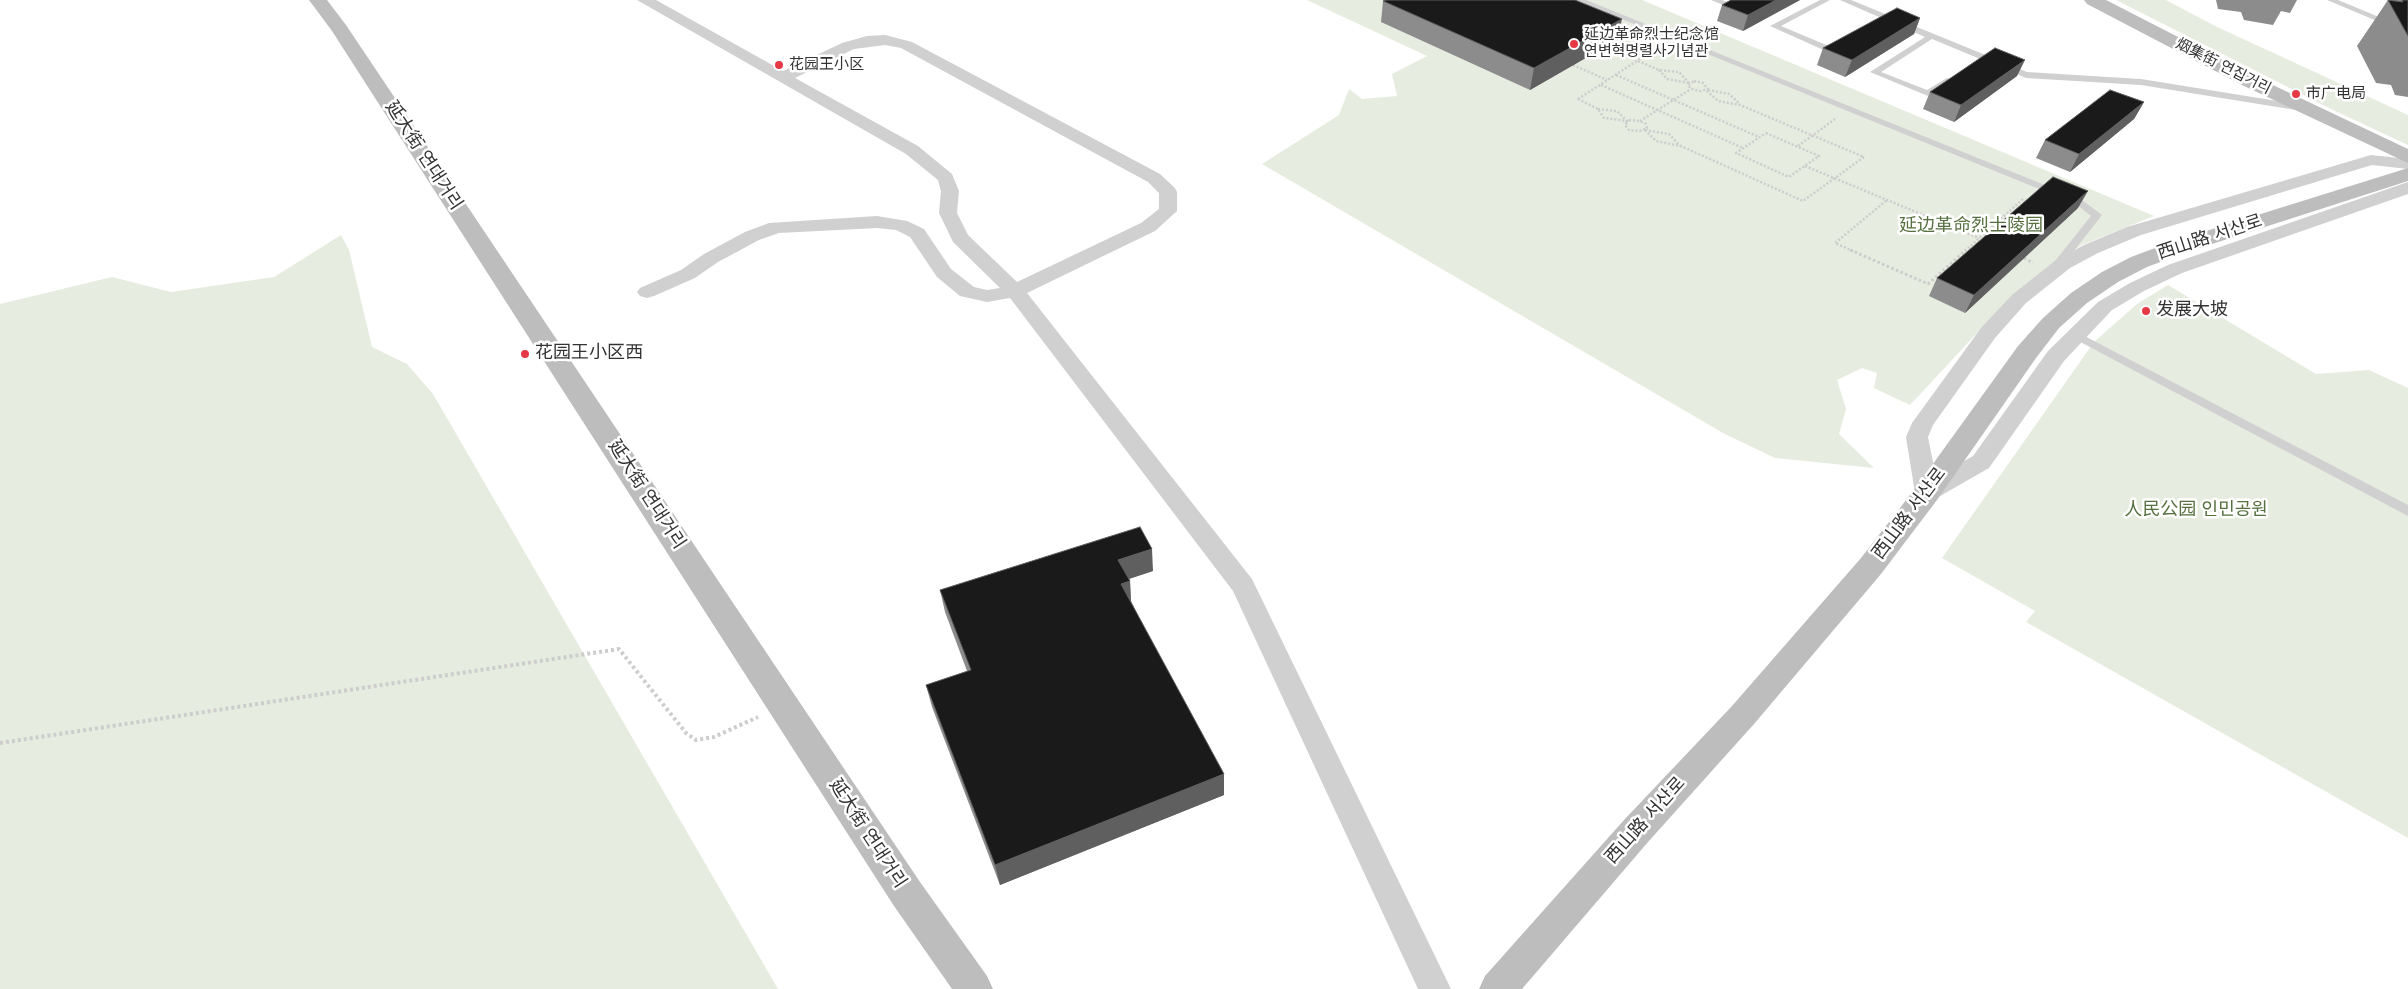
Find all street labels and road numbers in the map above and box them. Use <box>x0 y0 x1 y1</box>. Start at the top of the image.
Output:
street label: 烟集街 연집거리 <box>2172 35 2274 99</box>
street label: 延大街 연대거리 <box>380 97 466 215</box>
street label: 西山路 서산로 <box>2155 211 2265 265</box>
street label: 延大街 연대거리 <box>603 436 689 554</box>
street label: 西山路 서산로 <box>1869 464 1951 564</box>
street label: 西山路 서산로 <box>1601 773 1691 869</box>
street label: 延大街 연대거리 <box>824 775 910 893</box>

